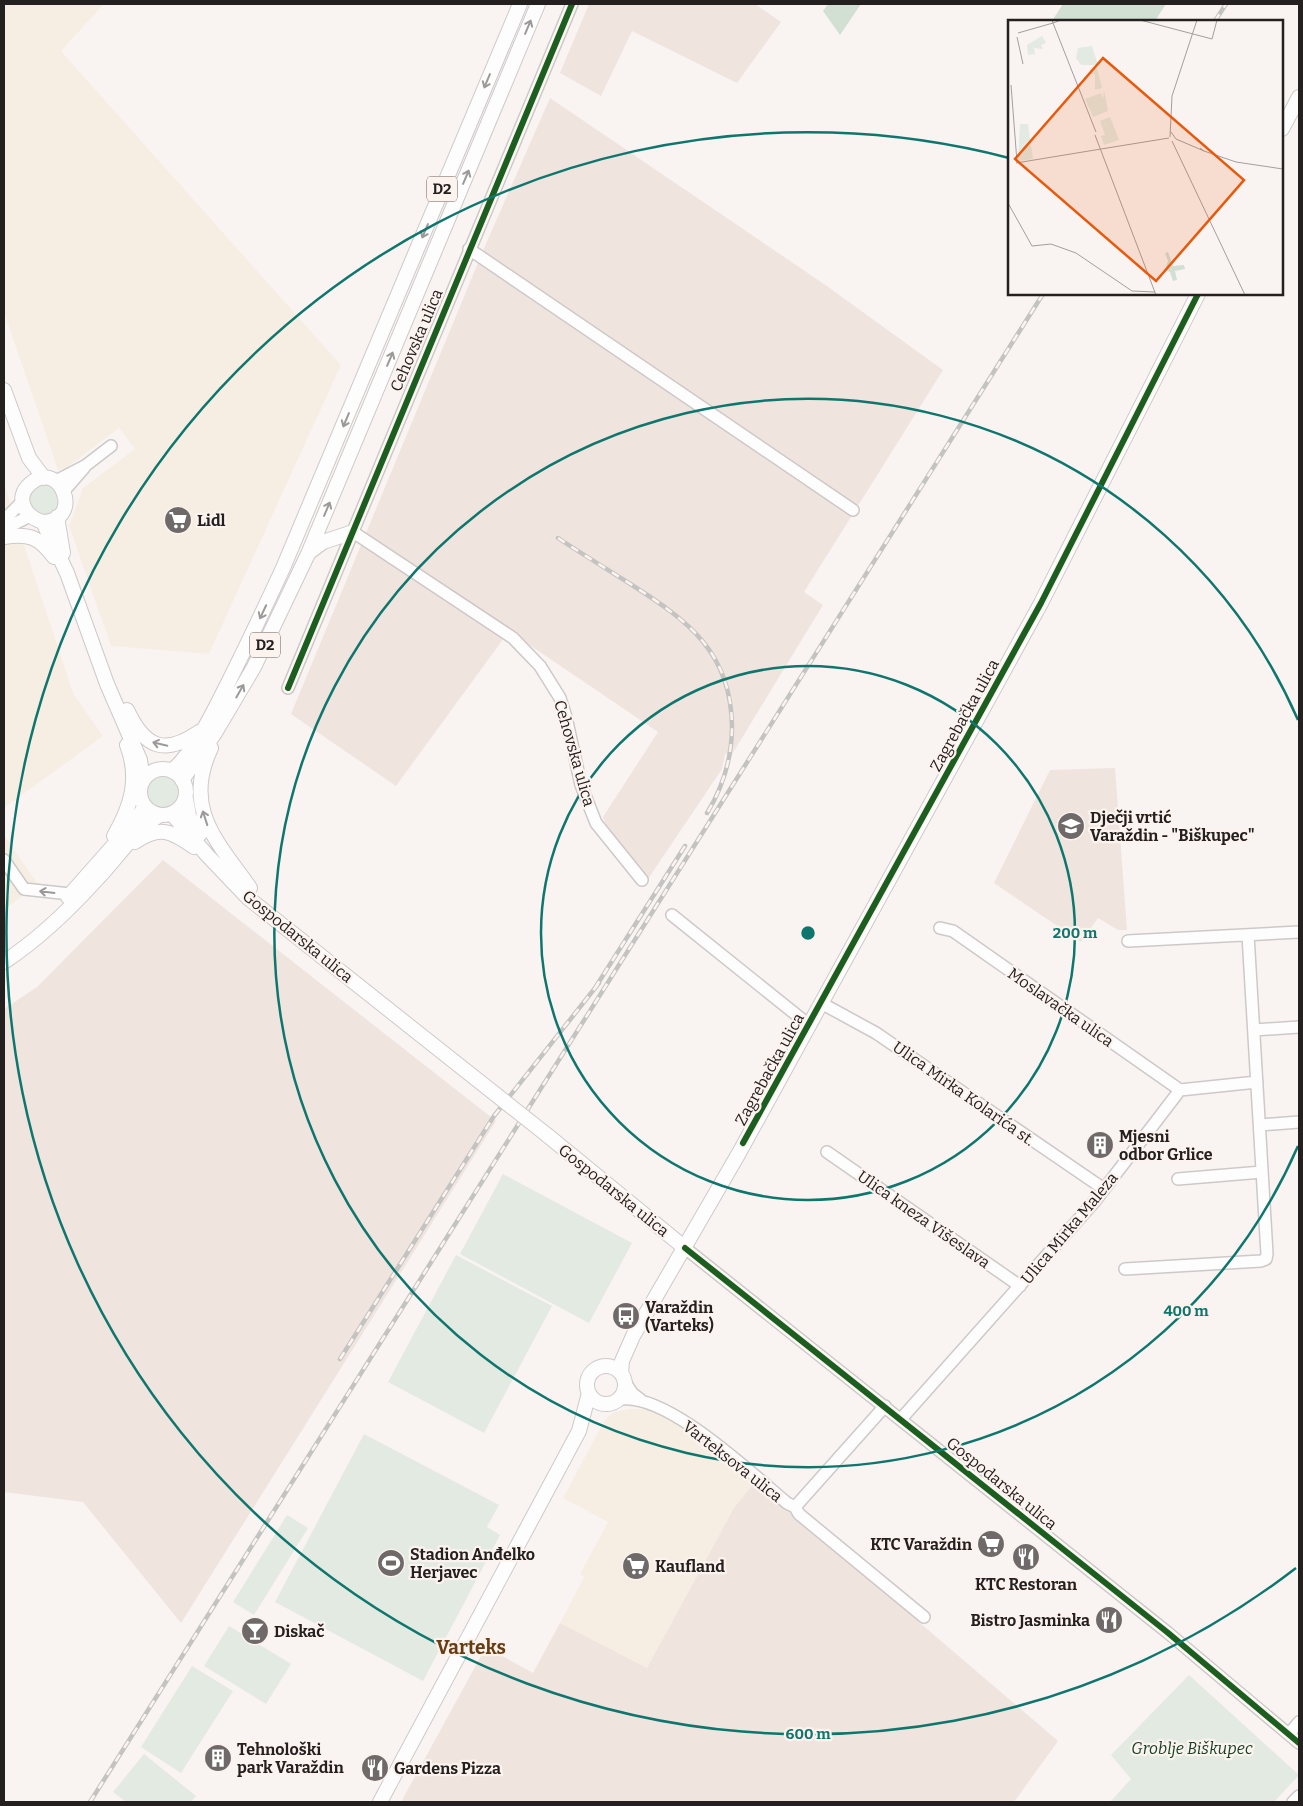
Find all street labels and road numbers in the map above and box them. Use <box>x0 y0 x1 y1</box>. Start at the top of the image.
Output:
road number: D2 <box>427 176 457 202</box>
street label: Cehovska ulica <box>386 286 447 394</box>
road number: D2 <box>250 632 280 658</box>
street label: Zagrebačka ulica <box>926 656 1003 775</box>
street label: Cehovska ulica <box>550 698 599 809</box>
street label: Gospodarska ulica <box>239 886 357 987</box>
street label: Moslavačka ulica <box>1004 964 1118 1051</box>
street label: Zagrebačka ulica <box>731 1010 808 1129</box>
street label: Ulica Mirka Kolarića st. <box>889 1037 1038 1150</box>
street label: Gospodarska ulica <box>555 1140 673 1241</box>
street label: Ulica kneza Višeslava <box>854 1166 994 1273</box>
street label: Ulica Mirka Maleza <box>1017 1168 1122 1288</box>
street label: Varteksova ulica <box>679 1417 786 1506</box>
street label: Gospodarska ulica <box>943 1433 1061 1534</box>

